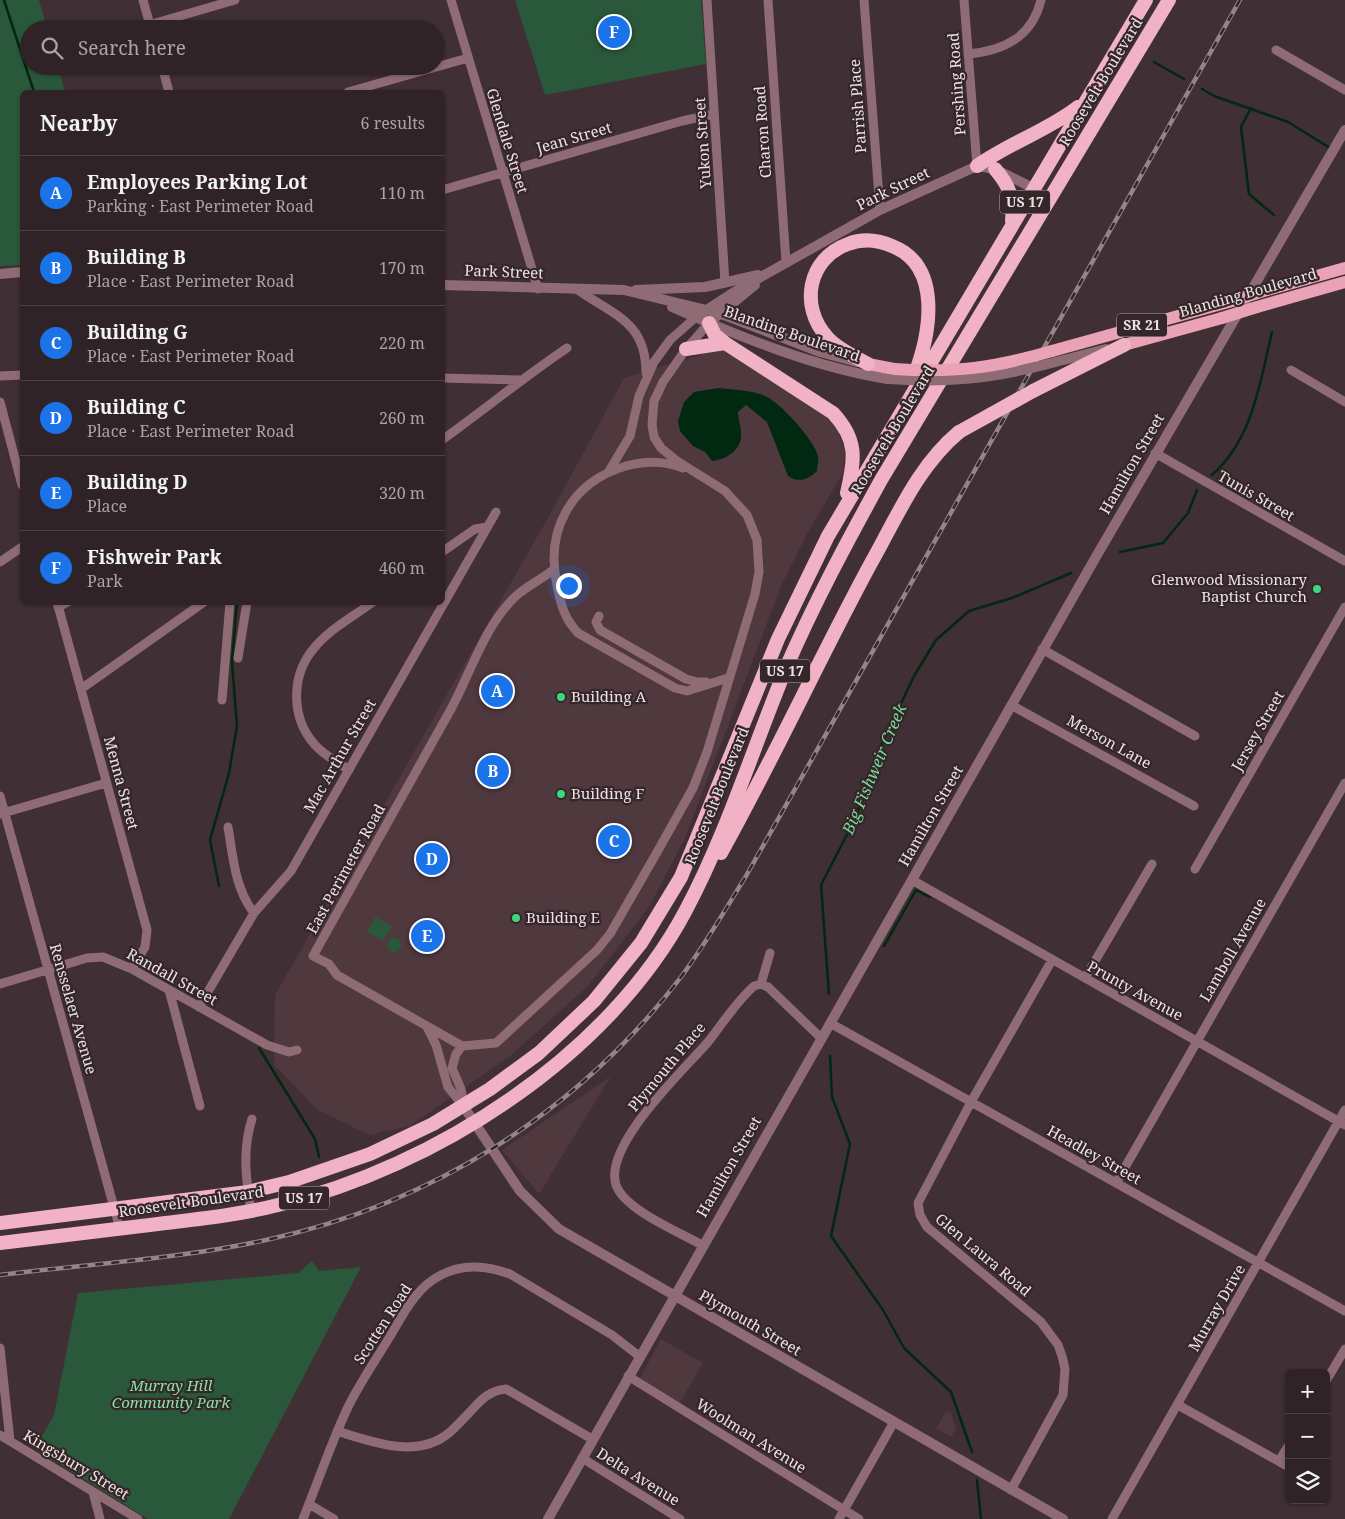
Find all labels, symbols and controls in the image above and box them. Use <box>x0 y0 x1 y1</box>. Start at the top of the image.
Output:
pin: F <box>598 13 630 51</box>
street label: Roosevelt Boulevard <box>1054 14 1146 149</box>
search box <box>20 20 445 75</box>
street label: Pershing Road <box>942 32 970 136</box>
icon: search <box>38 34 66 62</box>
text: Search here <box>78 35 186 61</box>
street label: Parrish Place <box>844 58 870 154</box>
street label: Charon Road <box>749 85 775 179</box>
street label: Glendale Street <box>482 86 533 196</box>
street label: Yukon Street <box>689 97 715 190</box>
text: Nearby <box>40 109 118 137</box>
text: 6 results <box>361 112 425 134</box>
street label: Jean Street <box>533 117 614 158</box>
street label: Park Street <box>853 162 932 214</box>
text: Employees Parking Lot <box>87 169 307 195</box>
text: A <box>50 182 62 204</box>
text: 110 m <box>379 182 425 204</box>
road number: US 17 <box>1000 190 1050 213</box>
text: Parking · East Perimeter Road <box>87 195 314 217</box>
text: Building B <box>87 244 186 270</box>
text: B <box>51 257 61 279</box>
text: 170 m <box>379 257 425 279</box>
street label: Park Street <box>464 260 544 282</box>
street label: Blanding Boulevard <box>1177 263 1319 321</box>
text: Place · East Perimeter Road <box>87 270 294 292</box>
street label: Blanding Boulevard <box>722 300 863 366</box>
road number: SR 21 <box>1117 314 1167 336</box>
text: Building G <box>87 319 188 345</box>
text: C <box>51 332 61 354</box>
text: 220 m <box>379 332 425 354</box>
text: Place · East Perimeter Road <box>87 345 294 367</box>
street label: Roosevelt Boulevard <box>846 362 938 497</box>
text: Building C <box>87 394 186 420</box>
text: D <box>50 407 62 429</box>
text: 260 m <box>379 407 425 429</box>
street label: Hamilton Street <box>1094 409 1168 518</box>
text: Place · East Perimeter Road <box>87 420 294 442</box>
street label: Tunis Street <box>1214 465 1299 525</box>
text: Building D <box>87 469 188 495</box>
text: E <box>51 482 61 504</box>
text: 320 m <box>379 482 425 504</box>
text: Place <box>87 495 127 517</box>
text: Fishweir Park <box>87 544 222 570</box>
text: F <box>51 557 61 579</box>
text: 460 m <box>379 557 425 579</box>
place label: Glenwood Missionary Baptist Church <box>1151 569 1308 606</box>
text: Park <box>87 570 123 592</box>
your location <box>556 573 582 599</box>
marker: Glenwood Missionary Baptist Church <box>1311 583 1323 595</box>
road number: US 17 <box>760 659 810 682</box>
pin: A <box>481 672 513 710</box>
place label: Building A <box>571 686 646 706</box>
street label: Jersey Street <box>1226 687 1288 775</box>
marker: Building A <box>555 691 567 703</box>
street label: Mac Arthur Street <box>298 695 380 816</box>
water label: Big Fishweir Creek <box>836 700 912 838</box>
street label: Merson Lane <box>1064 710 1155 773</box>
street label: Roosevelt Boulevard <box>679 724 753 867</box>
street label: Menna Street <box>100 734 144 832</box>
pin: B <box>477 752 509 790</box>
street label: Hamilton Street <box>893 761 967 870</box>
place label: Building F <box>571 783 644 803</box>
marker: Building F <box>555 788 567 800</box>
street label: East Perimeter Road <box>301 800 389 937</box>
pin: C <box>598 822 630 860</box>
pin: D <box>416 840 448 878</box>
street label: Lamboll Avenue <box>1194 894 1270 1005</box>
place label: Building E <box>526 907 600 927</box>
marker: Building E <box>510 912 522 924</box>
pin: E <box>411 917 443 955</box>
street label: Rensselaer Avenue <box>46 941 102 1076</box>
street label: Randall Street <box>124 943 221 1009</box>
street label: Prunty Avenue <box>1084 956 1187 1025</box>
street label: Plymouth Place <box>623 1017 710 1115</box>
street label: Hamilton Street <box>691 1112 765 1221</box>
street label: Headley Street <box>1044 1120 1145 1188</box>
street label: Roosevelt Boulevard <box>117 1181 265 1221</box>
road number: US 17 <box>279 1186 329 1210</box>
street label: Glen Laura Road <box>931 1208 1036 1300</box>
street label: Murray Drive <box>1183 1260 1249 1355</box>
street label: Scotten Road <box>349 1279 416 1368</box>
street label: Plymouth Street <box>696 1285 805 1360</box>
map controls <box>1285 1369 1330 1504</box>
button: + <box>1285 1369 1330 1414</box>
park label: Murray Hill Community Park <box>112 1375 231 1412</box>
street label: Woolman Avenue <box>693 1393 811 1477</box>
button: − <box>1285 1414 1330 1459</box>
street label: Kingsbury Street <box>20 1425 133 1504</box>
street label: Delta Avenue <box>593 1443 684 1510</box>
button: layers <box>1285 1459 1330 1504</box>

